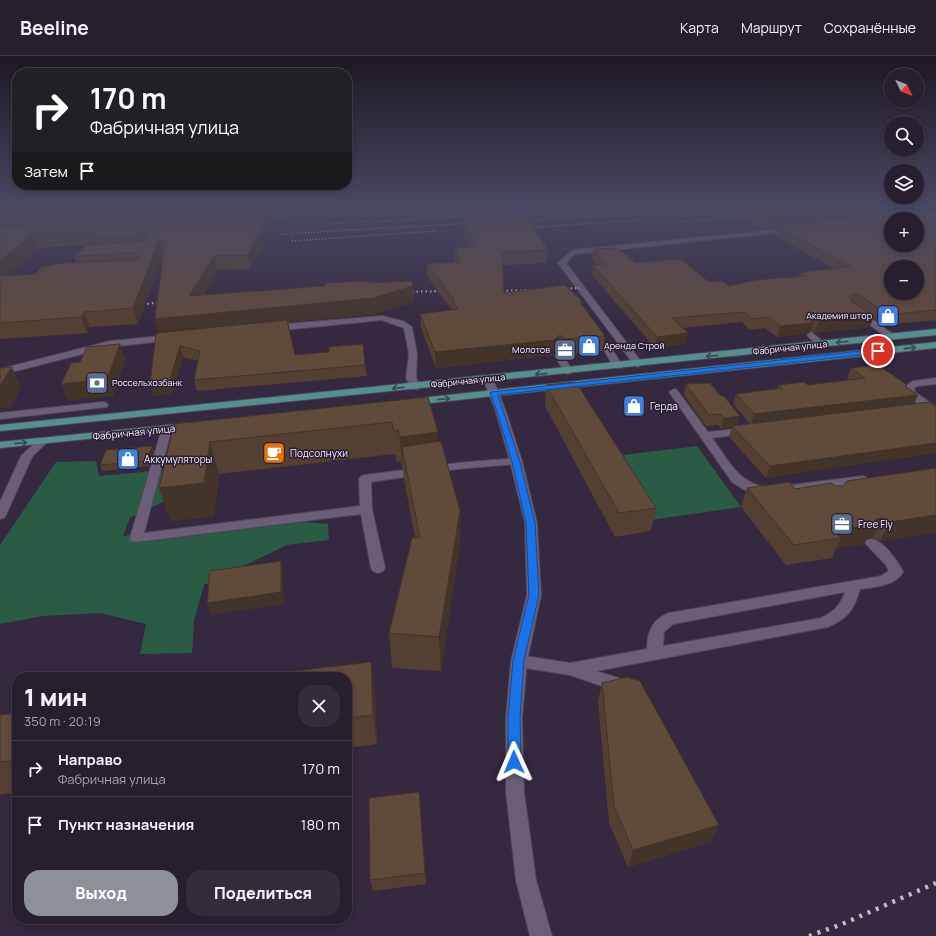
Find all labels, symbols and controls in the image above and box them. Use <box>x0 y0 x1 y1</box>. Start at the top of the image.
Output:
text: Beeline <box>20 15 89 41</box>
text: Карта <box>680 18 719 37</box>
text: Маршрут <box>741 18 802 37</box>
text: Сохранённые <box>824 18 916 37</box>
north arrow <box>884 68 924 108</box>
map controls <box>884 68 924 300</box>
text: 170 m <box>90 79 166 117</box>
icon: right <box>24 84 76 136</box>
text: Фабричная улица <box>90 115 239 139</box>
button: search <box>884 116 924 156</box>
icon: arrive <box>76 160 98 182</box>
text: Затем <box>24 161 68 182</box>
button: layers <box>884 164 924 204</box>
button: + <box>884 212 924 252</box>
button: − <box>884 260 924 300</box>
shop icon: Академия штор <box>875 303 901 329</box>
place label: Академия штор <box>806 309 872 322</box>
shop icon: Аренда Строй <box>576 333 602 359</box>
pin <box>861 334 895 368</box>
office icon: Молотов <box>552 337 578 363</box>
street label: Фабричная улица <box>752 337 828 358</box>
place label: Аренда Строй <box>604 339 665 352</box>
one-way arrow <box>835 339 848 346</box>
icon: arrive <box>867 340 889 362</box>
place label: Молотов <box>512 343 550 356</box>
one-way arrow <box>903 344 916 351</box>
one-way arrow <box>706 352 719 360</box>
bank icon: Россельхозбанк <box>84 370 110 396</box>
street label: Фабричная улица <box>430 370 506 391</box>
one-way arrow <box>535 370 548 377</box>
place label: Россельхозбанк <box>112 376 183 389</box>
one-way arrow <box>392 385 405 392</box>
shop icon: Герда <box>621 393 647 419</box>
one-way arrow <box>437 395 450 403</box>
place label: Герда <box>650 399 678 413</box>
street label: Фабричная улица <box>92 421 176 443</box>
one-way arrow <box>15 439 28 447</box>
cafe icon: Подсолнухи <box>261 440 287 466</box>
shop icon: Аккумуляторы <box>115 446 141 472</box>
place label: Подсолнухи <box>290 446 348 460</box>
place label: Аккумуляторы <box>144 452 212 466</box>
office icon: Free Fly <box>829 511 855 537</box>
place label: Free Fly <box>858 517 894 531</box>
text: 1 мин <box>24 680 87 713</box>
button: close <box>298 685 340 727</box>
text: 350 m · 20:19 <box>24 712 101 730</box>
position arrow <box>493 741 535 783</box>
text: Направо <box>58 749 122 770</box>
icon: right <box>24 758 46 780</box>
text: 170 m <box>302 758 340 779</box>
text: Фабричная улица <box>58 770 166 788</box>
icon: arrive <box>24 814 46 836</box>
text: Пункт назначения <box>58 814 194 835</box>
text: 180 m <box>301 814 340 835</box>
button: Выход <box>24 870 178 916</box>
button: Поделиться <box>186 870 340 916</box>

